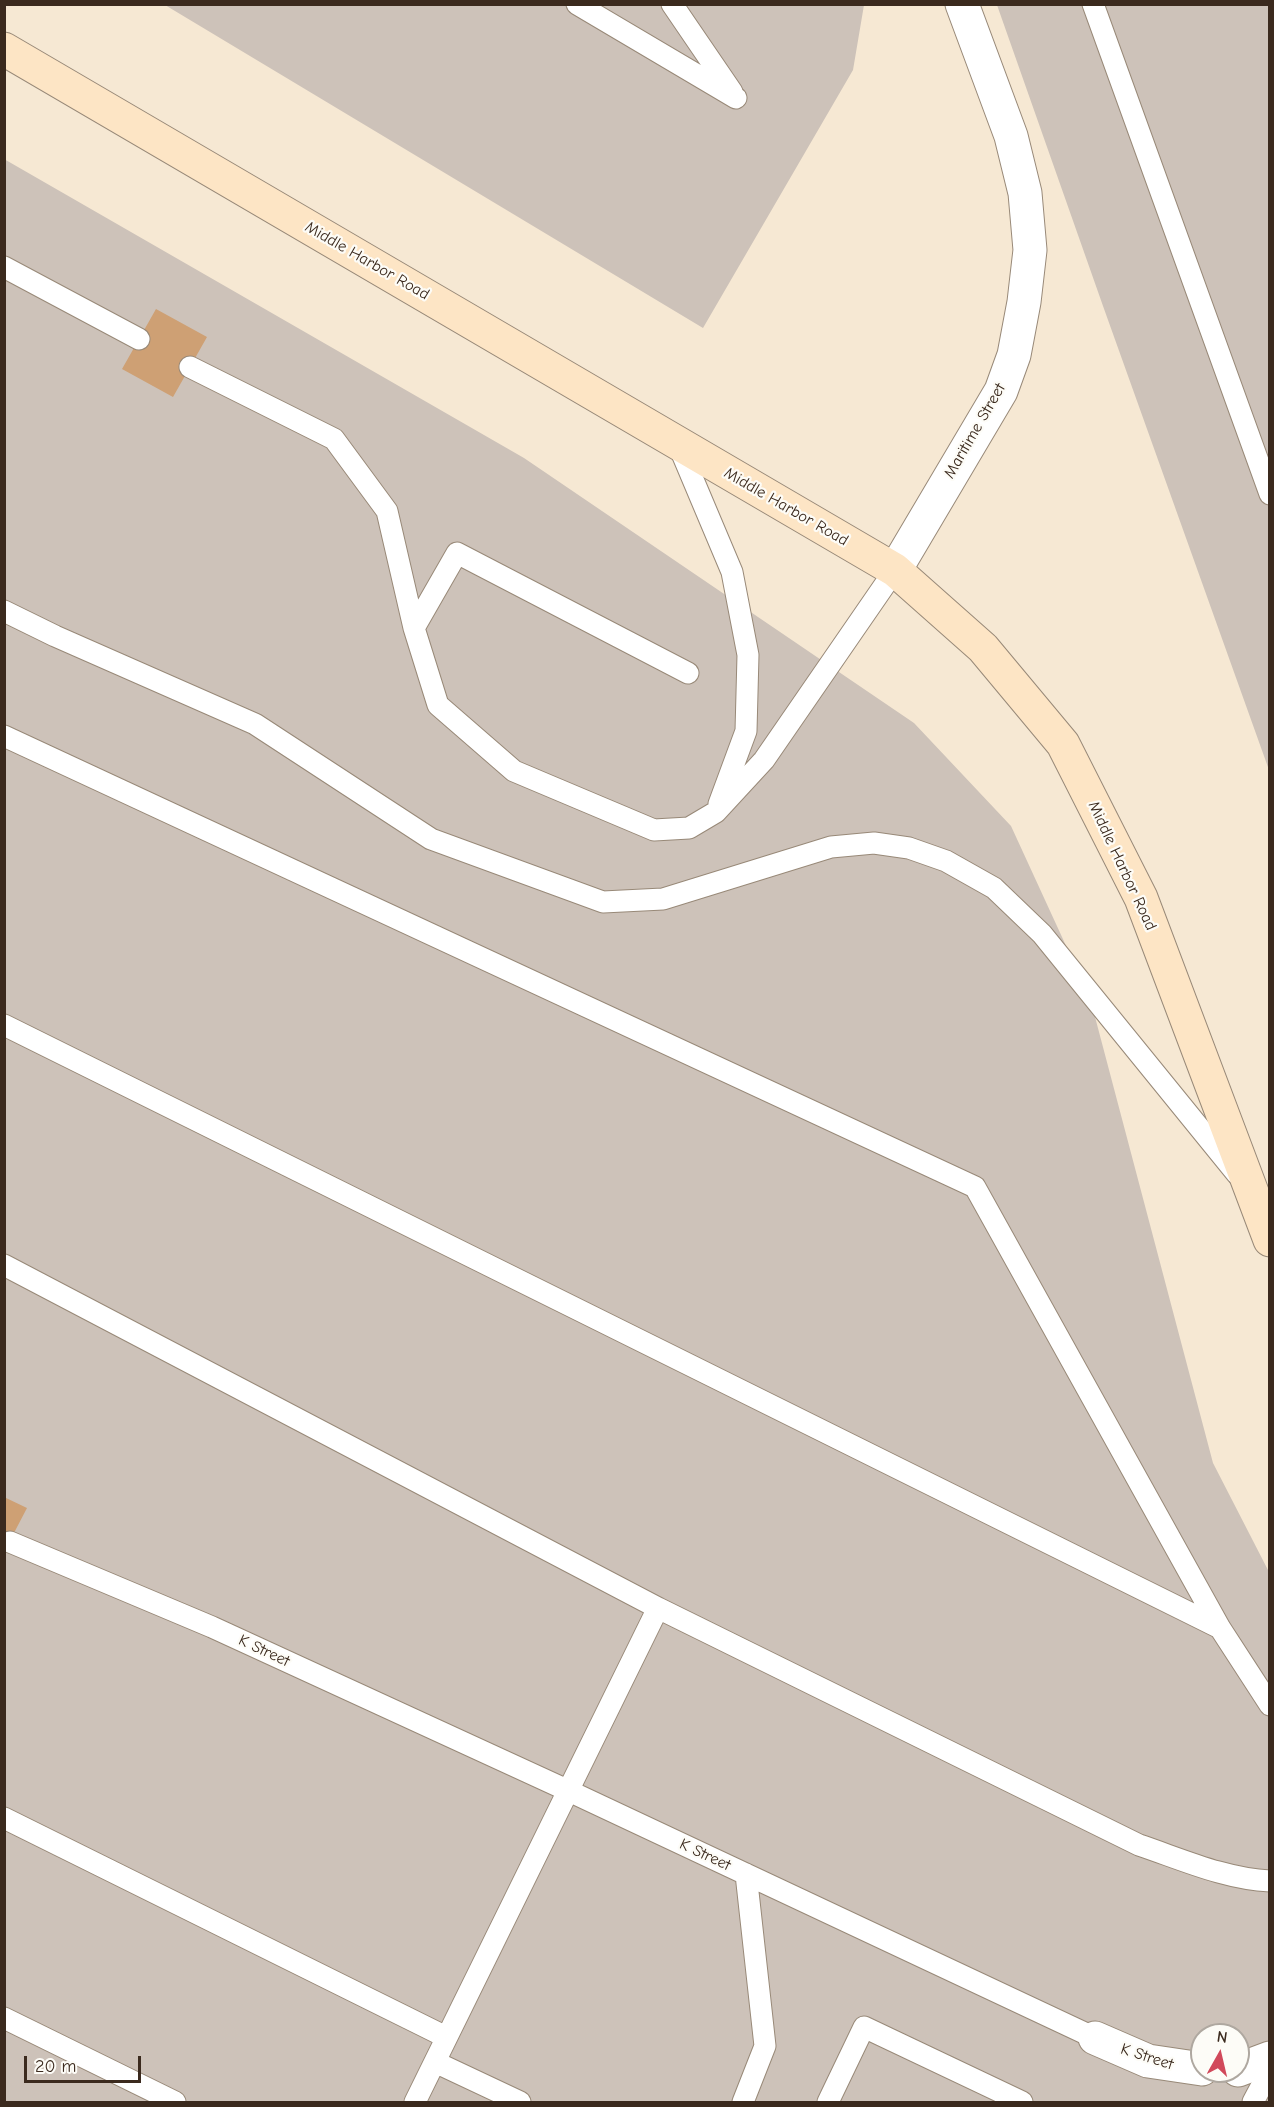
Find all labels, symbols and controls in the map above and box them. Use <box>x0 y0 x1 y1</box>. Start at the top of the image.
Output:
street label: Middle Harbor Road <box>301 218 433 304</box>
street label: Maritime Street <box>940 380 1010 482</box>
street label: Middle Harbor Road <box>720 464 852 550</box>
street label: Middle Harbor Road <box>1084 798 1160 934</box>
street label: K Street <box>235 1631 293 1671</box>
street label: K Street <box>676 1835 734 1875</box>
north arrow <box>1190 2023 1250 2083</box>
text: N <box>1216 2028 1229 2047</box>
street label: K Street <box>1118 2039 1176 2075</box>
scale bar <box>27 2044 144 2082</box>
text: 20 m <box>35 2056 76 2077</box>

